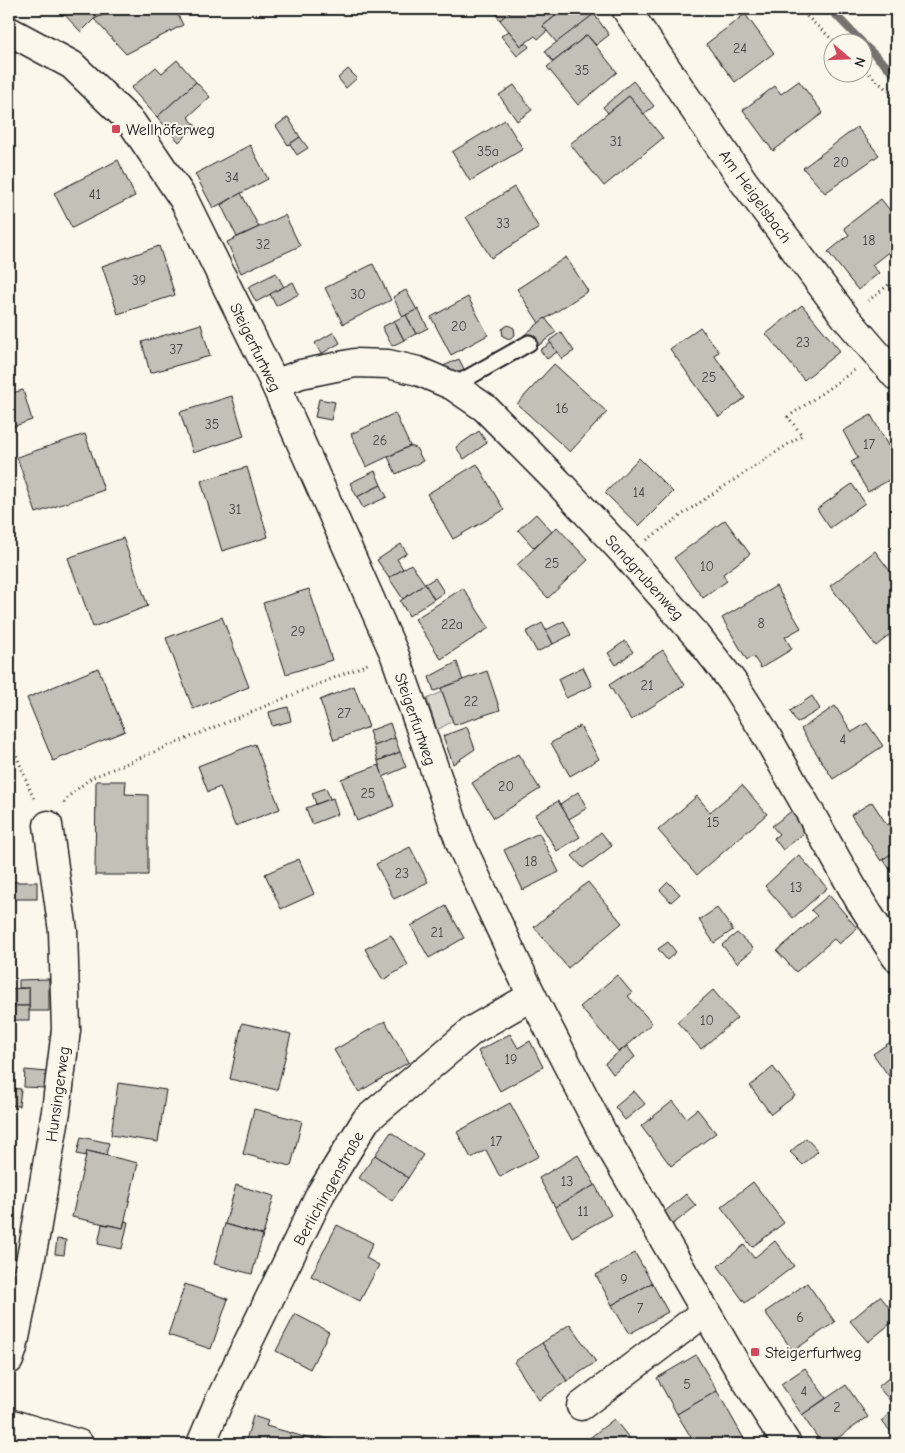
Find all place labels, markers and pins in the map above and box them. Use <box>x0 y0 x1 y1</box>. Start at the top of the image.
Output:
place label: Wellhöferweg <box>126 121 215 139</box>
marker: Wellhöferweg <box>110 123 122 135</box>
place label: Steigerfurtweg <box>765 1344 862 1362</box>
marker: Steigerfurtweg <box>749 1346 761 1358</box>

